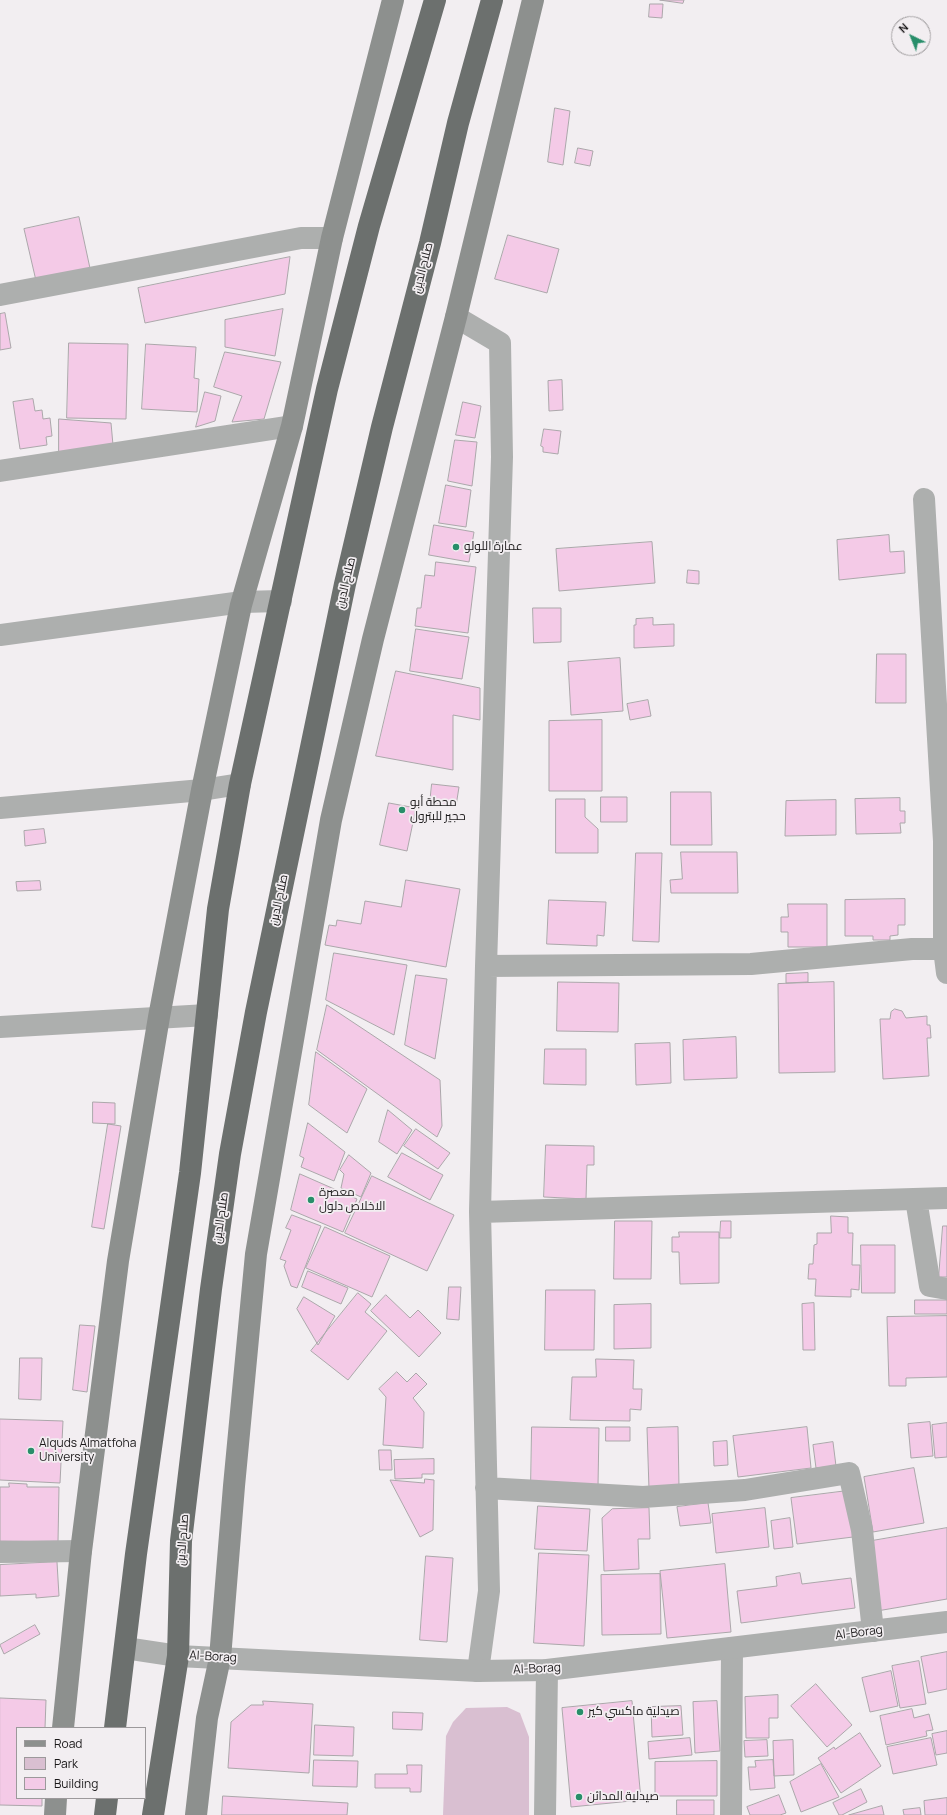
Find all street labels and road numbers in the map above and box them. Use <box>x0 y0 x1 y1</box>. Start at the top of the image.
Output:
street label: صلاح الدين <box>410 241 436 295</box>
street label: صلاح الدين <box>333 556 359 610</box>
street label: صلاح الدين <box>267 873 291 927</box>
street label: صلاح الدين <box>210 1191 232 1245</box>
street label: صلاح الدين <box>174 1514 192 1566</box>
street label: Al-Borag <box>834 1623 884 1643</box>
street label: Al-Borag <box>189 1649 237 1665</box>
street label: Al-Borag <box>513 1661 561 1677</box>

